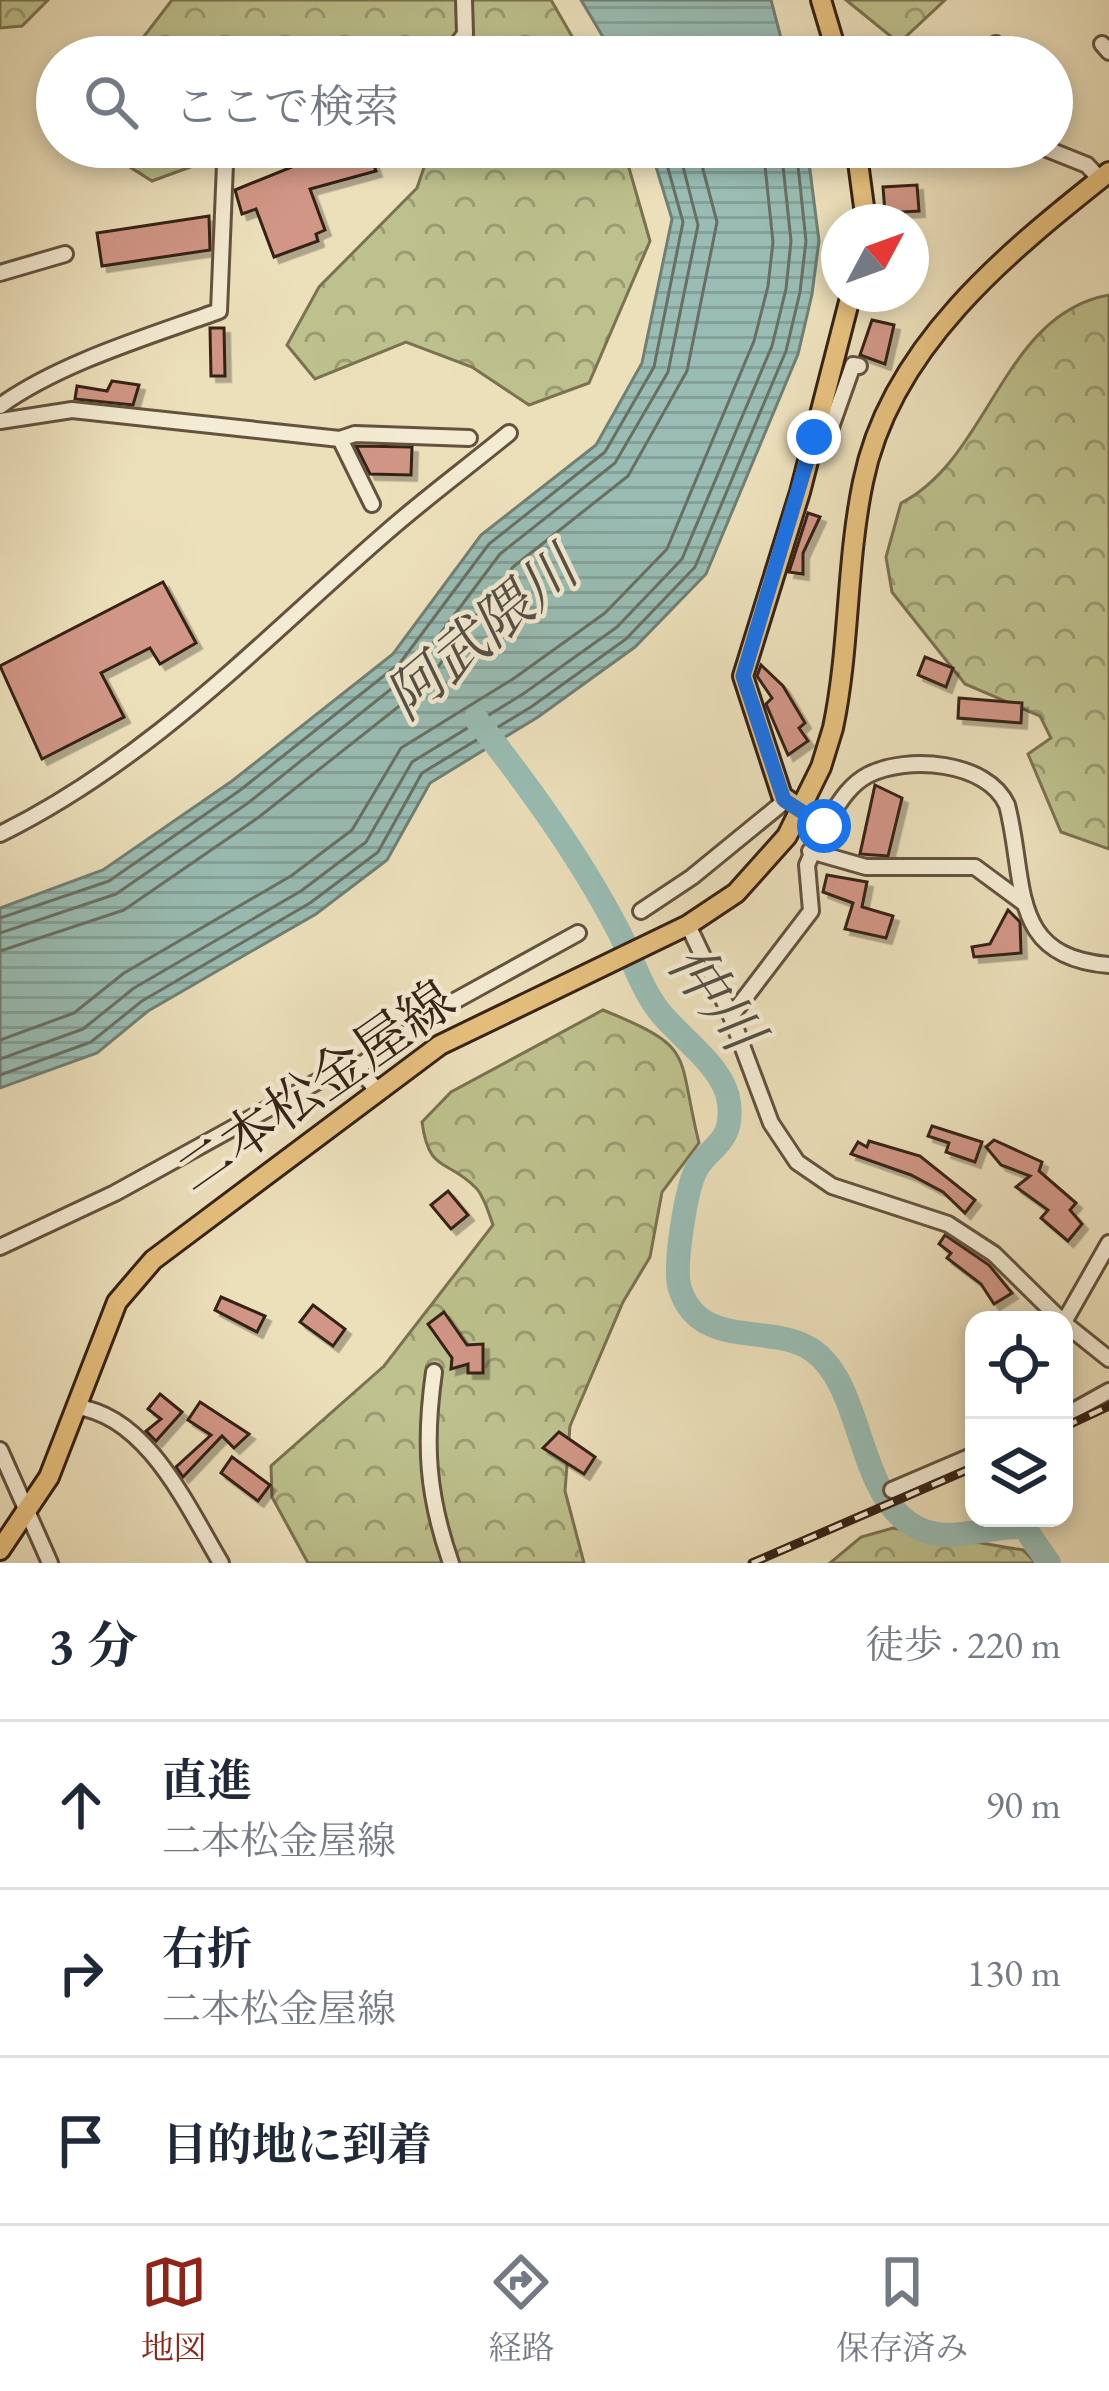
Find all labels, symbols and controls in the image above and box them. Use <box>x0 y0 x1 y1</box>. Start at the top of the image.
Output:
search box <box>36 36 1073 168</box>
icon: search <box>78 69 144 135</box>
text: ここで検索 <box>174 77 399 135</box>
north arrow <box>821 204 929 312</box>
route end <box>787 410 841 464</box>
water label: 阿武隈川 <box>370 528 597 735</box>
route start <box>797 799 851 853</box>
water label: 仲川 <box>653 929 783 1070</box>
street label: 二本松金屋線 <box>162 964 468 1208</box>
map controls <box>965 1311 1073 1527</box>
button: locate <box>965 1311 1073 1419</box>
button: layers <box>965 1419 1073 1527</box>
text: 3 分 <box>48 1612 138 1678</box>
text: 徒歩 · 220 m <box>865 1619 1061 1670</box>
text: 直進 <box>162 1751 252 1809</box>
icon: ahead <box>48 1772 114 1838</box>
text: 90 m <box>985 1779 1061 1830</box>
text: 二本松金屋線 <box>162 1815 396 1866</box>
text: 右折 <box>162 1919 252 1977</box>
icon: right <box>48 1940 114 2006</box>
text: 130 m <box>967 1947 1061 1998</box>
text: 二本松金屋線 <box>162 1983 396 2034</box>
icon: arrive <box>48 2108 114 2174</box>
text: 目的地に到着 <box>162 2115 432 2173</box>
tab: 地図 <box>141 2249 207 2369</box>
tab: 経路 <box>488 2249 554 2369</box>
tab: 保存済み <box>836 2249 968 2369</box>

